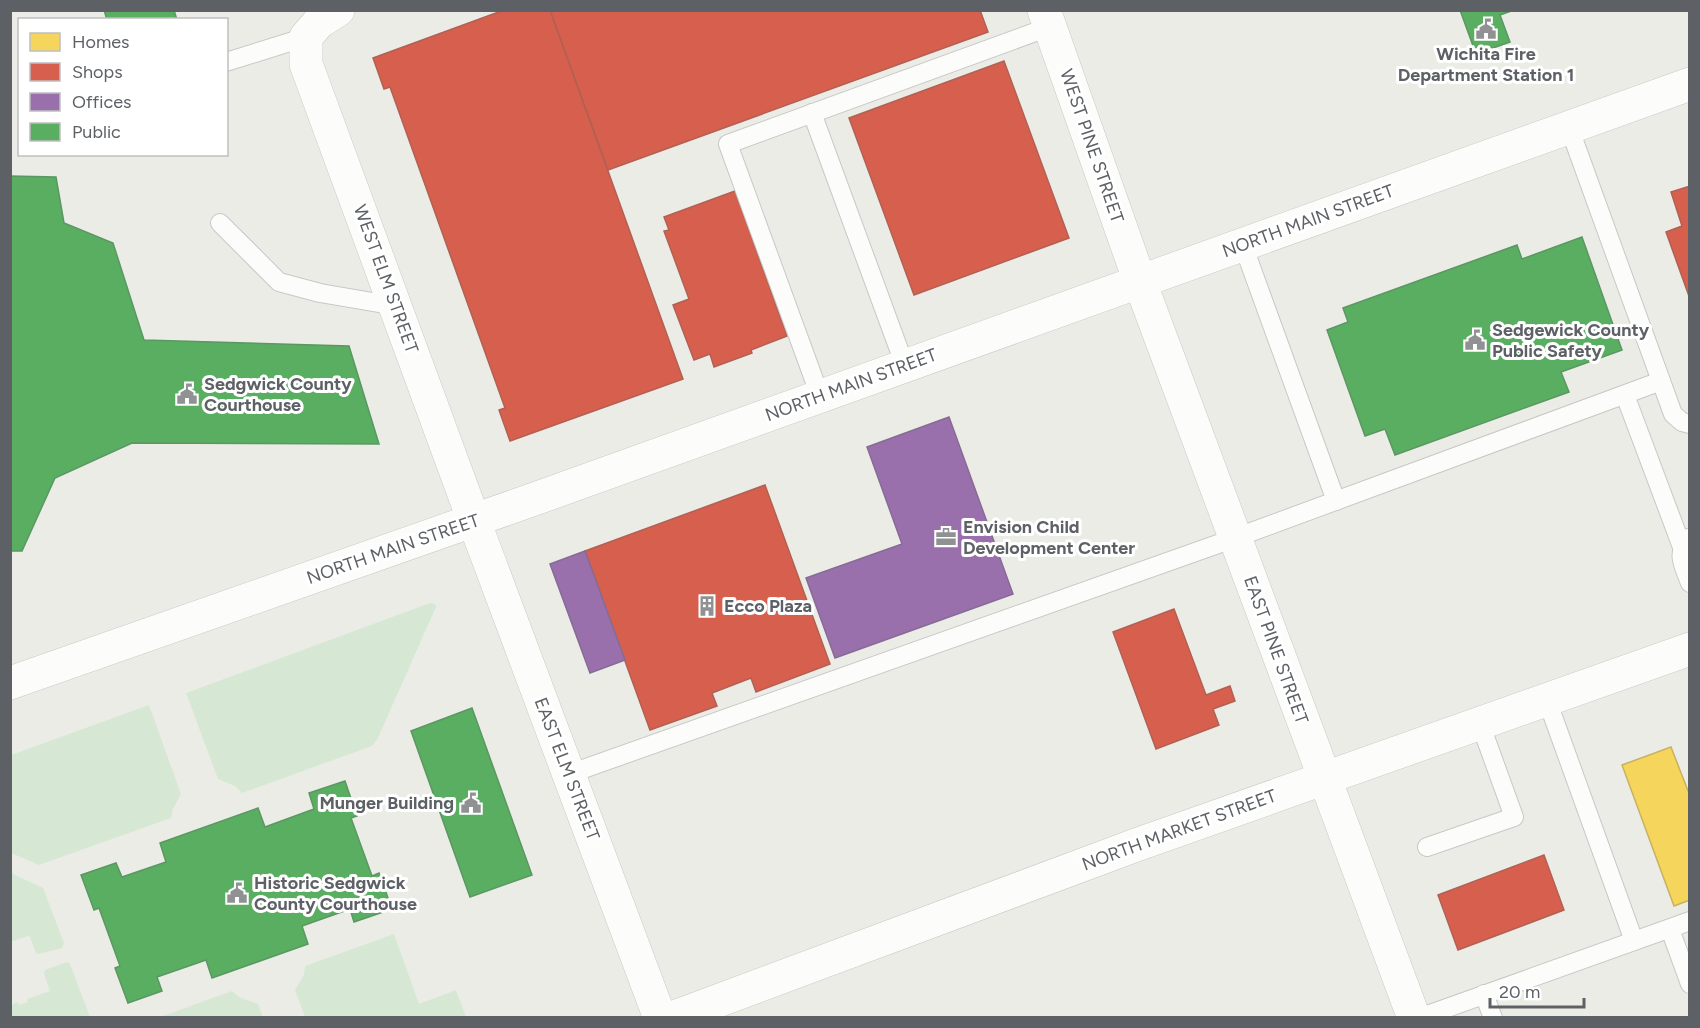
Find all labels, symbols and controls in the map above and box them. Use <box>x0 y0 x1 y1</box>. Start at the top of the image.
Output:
public building icon: Wichita Fire Department Station 1 <box>1474 17 1498 41</box>
legend <box>18 18 228 156</box>
text: Homes <box>72 31 130 53</box>
place label: Wichita Fire Department Station 1 <box>1398 43 1574 86</box>
text: Shops <box>72 61 123 83</box>
street label: WEST PINE STREET <box>1055 66 1129 226</box>
text: Offices <box>72 91 131 113</box>
text: Public <box>72 121 121 143</box>
street label: NORTH MAIN STREET <box>1219 180 1397 262</box>
street label: WEST ELM STREET <box>349 202 423 356</box>
place label: Sedgewick County Public Safety <box>1492 319 1650 362</box>
public building icon: Sedgewick County Public Safety <box>1463 328 1487 352</box>
street label: NORTH MAIN STREET <box>762 344 940 426</box>
place label: Sedgwick County Courthouse <box>204 373 352 416</box>
public building icon: Sedgwick County Courthouse <box>175 382 199 406</box>
street label: NORTH MAIN STREET <box>304 509 482 589</box>
place label: Envision Child Development Center <box>963 516 1135 559</box>
office icon: Envision Child Development Center <box>934 525 958 549</box>
street label: EAST PINE STREET <box>1239 573 1313 727</box>
building icon: Ecco Plaza <box>695 594 719 618</box>
place label: Ecco Plaza <box>724 595 812 617</box>
street label: EAST ELM STREET <box>530 694 604 844</box>
street label: NORTH MARKET STREET <box>1079 785 1279 875</box>
public building icon: Munger Building <box>459 791 483 815</box>
place label: Munger Building <box>319 792 454 814</box>
place label: Historic Sedgwick County Courthouse <box>254 872 417 915</box>
public building icon: Historic Sedgwick County Courthouse <box>225 881 249 905</box>
scale bar <box>1490 971 1584 1009</box>
text: 20 m <box>1499 981 1540 1003</box>

